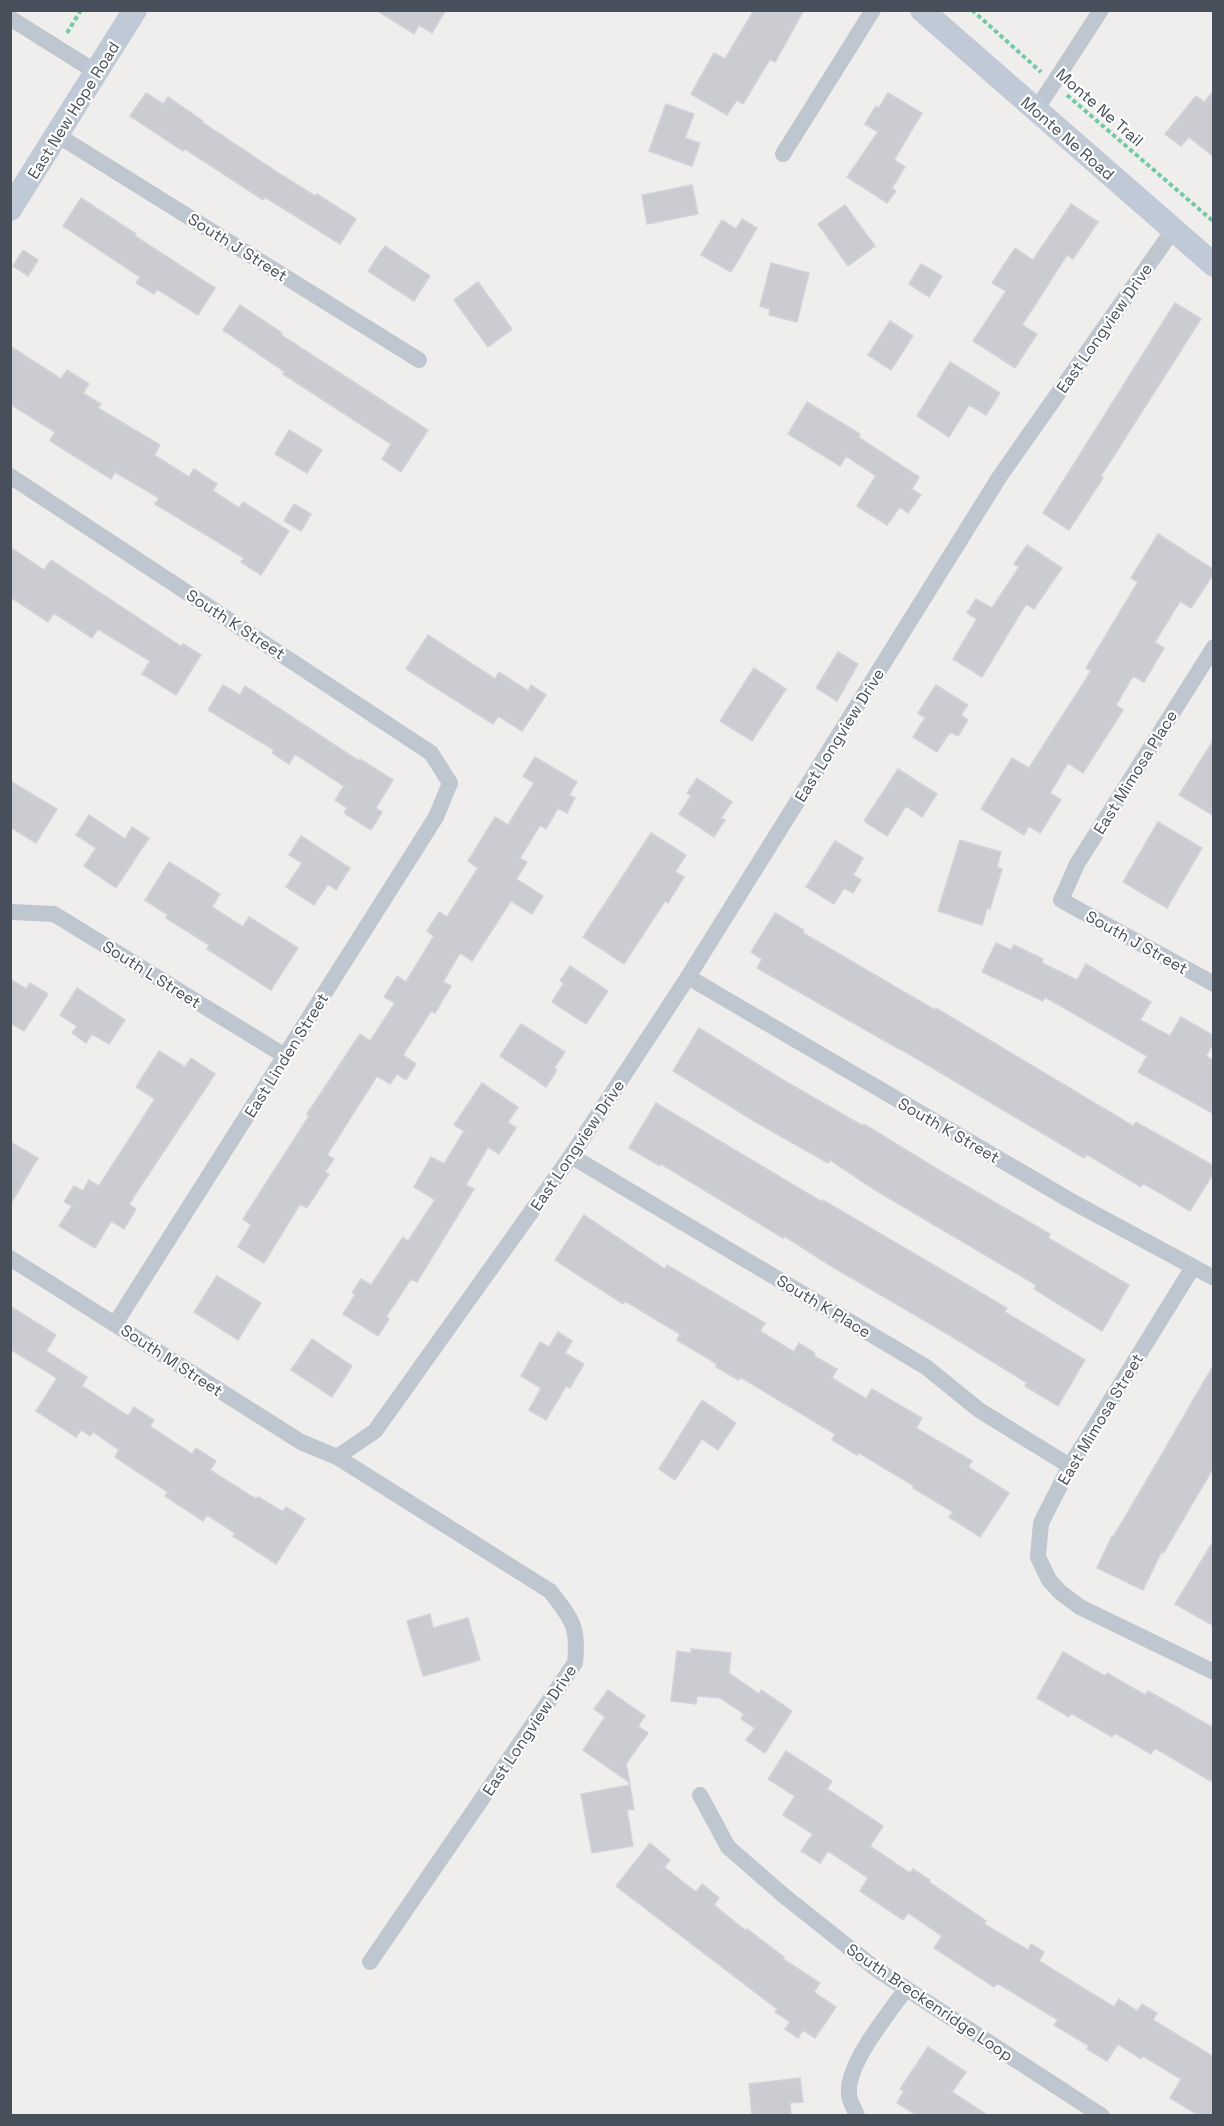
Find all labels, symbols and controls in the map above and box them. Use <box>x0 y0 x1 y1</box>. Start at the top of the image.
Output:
street label: East New Hope Road <box>23 38 124 183</box>
street label: Monte Ne Trail <box>1052 64 1148 151</box>
street label: Monte Ne Road <box>1016 92 1119 185</box>
street label: South J Street <box>184 209 291 286</box>
street label: East Longview Drive <box>1052 259 1157 397</box>
street label: South K Street <box>182 585 289 664</box>
street label: East Longview Drive <box>790 665 889 806</box>
street label: East Mimosa Place <box>1089 706 1182 838</box>
street label: South J Street <box>1082 906 1191 979</box>
street label: South L Street <box>99 936 205 1013</box>
street label: East Linden Street <box>240 989 333 1121</box>
street label: East Longview Drive <box>526 1076 629 1215</box>
street label: South K Street <box>894 1093 1003 1168</box>
street label: South K Place <box>773 1270 875 1343</box>
street label: South M Street <box>117 1320 227 1401</box>
street label: East Mimosa Street <box>1053 1350 1148 1489</box>
street label: East Longview Drive <box>478 1661 581 1800</box>
street label: South Breckenridge Loop <box>842 1939 1017 2066</box>

